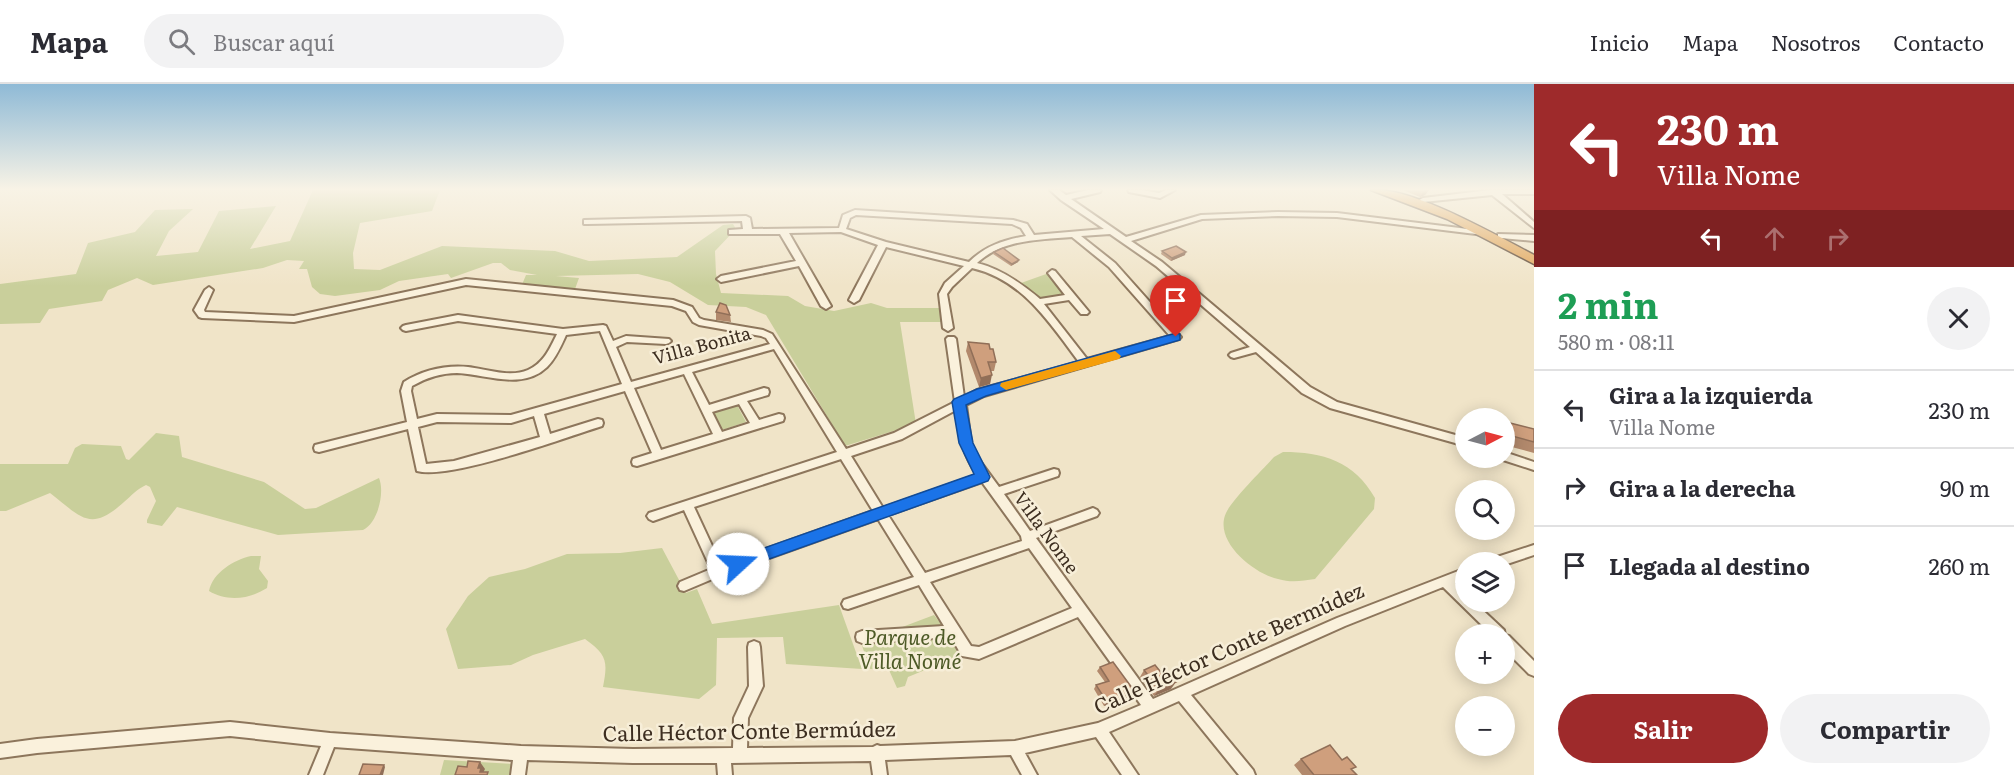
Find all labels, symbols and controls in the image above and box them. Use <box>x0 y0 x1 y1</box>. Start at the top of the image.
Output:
search box <box>144 14 564 68</box>
text: Mapa <box>30 20 108 62</box>
icon: search <box>165 25 198 58</box>
text: Buscar aquí <box>213 25 335 58</box>
text: Inicio <box>1590 26 1649 57</box>
text: Mapa <box>1682 26 1738 57</box>
text: Nosotros <box>1771 26 1860 57</box>
text: Contacto <box>1893 26 1984 57</box>
text: 230 m <box>1657 96 1779 158</box>
icon: left <box>1558 108 1636 186</box>
text: Villa Nome <box>1657 153 1800 193</box>
icon: left <box>1695 222 1728 255</box>
icon: ahead <box>1758 222 1791 255</box>
icon: right <box>1821 222 1854 255</box>
pin <box>1150 275 1201 337</box>
text: 2 min <box>1558 277 1659 330</box>
icon: arrive <box>1159 284 1192 317</box>
button: close <box>1927 287 1990 350</box>
street label: Villa Bonita <box>649 318 754 371</box>
text: 580 m · 08:11 <box>1558 326 1674 356</box>
text: Gira a la izquierda <box>1609 378 1813 411</box>
icon: left <box>1558 393 1591 426</box>
text: 230 m <box>1928 393 1990 426</box>
north arrow <box>1455 408 1515 468</box>
map controls <box>1455 408 1515 756</box>
text: Villa Nome <box>1609 411 1715 441</box>
icon: right <box>1558 471 1591 504</box>
text: Gira a la derecha <box>1609 471 1796 504</box>
text: 90 m <box>1940 471 1990 504</box>
button: search <box>1455 480 1515 540</box>
street label: Villa Nome <box>1008 486 1086 579</box>
position arrow <box>706 532 770 596</box>
icon: arrive <box>1558 549 1591 582</box>
text: Llegada al destino <box>1609 549 1810 582</box>
text: 260 m <box>1929 549 1990 582</box>
button: layers <box>1455 552 1515 612</box>
street label: Calle Héctor Conte Bermúdez <box>1088 573 1368 720</box>
park label: Parque de Villa Nomé <box>858 620 962 675</box>
button: + <box>1455 624 1515 684</box>
button: Salir <box>1558 694 1768 763</box>
button: Compartir <box>1780 694 1990 763</box>
button: − <box>1455 696 1515 756</box>
street label: Calle Héctor Conte Bermúdez <box>602 711 896 748</box>

